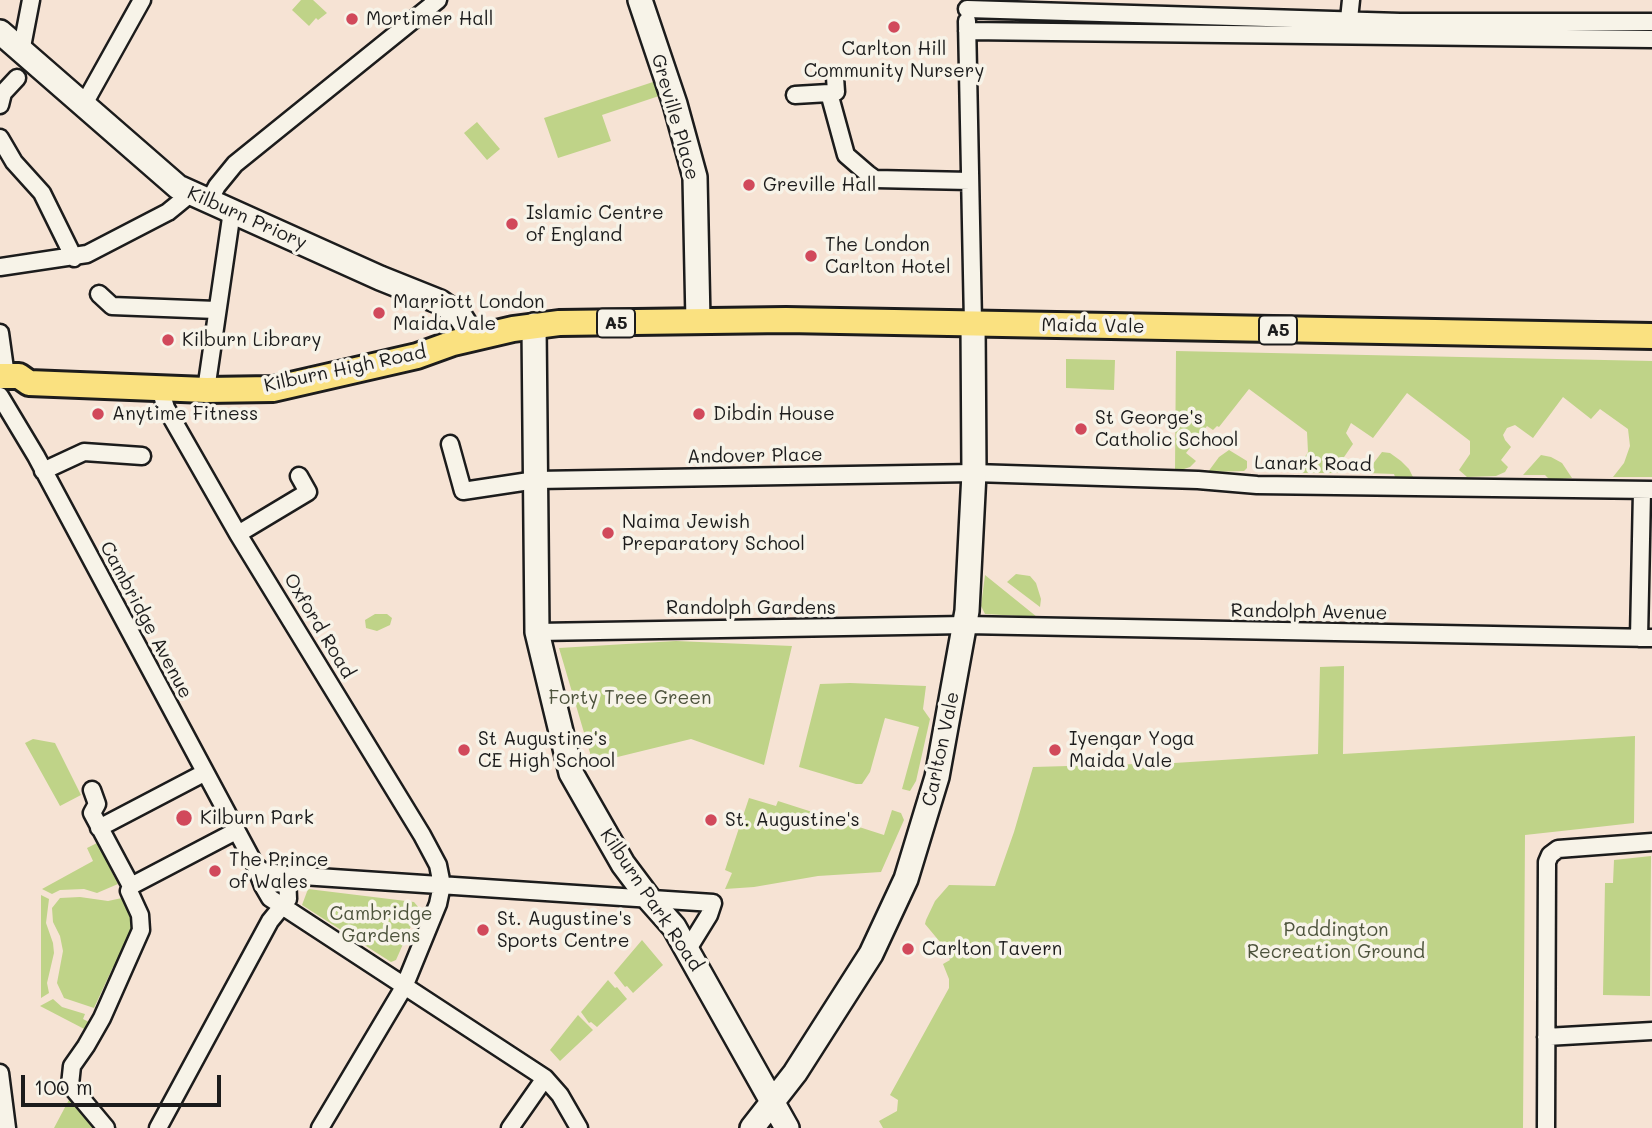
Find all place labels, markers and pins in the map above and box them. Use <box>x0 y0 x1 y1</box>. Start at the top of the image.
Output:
place label: Mortimer Hall <box>366 8 494 30</box>
marker: Mortimer Hall <box>344 11 360 27</box>
marker: Carlton Hill Community Nursery <box>886 19 902 35</box>
place label: Carlton Hill Community Nursery <box>804 38 984 82</box>
place label: Greville Hall <box>763 174 877 196</box>
marker: Greville Hall <box>741 177 757 193</box>
place label: Islamic Centre of England <box>526 202 664 246</box>
marker: Islamic Centre of England <box>504 216 520 232</box>
place label: The London Carlton Hotel <box>825 234 951 278</box>
marker: The London Carlton Hotel <box>803 248 819 264</box>
place label: Marriott London Maida Vale <box>393 291 545 335</box>
marker: Marriott London Maida Vale <box>371 305 387 321</box>
place label: Kilburn Library <box>182 329 321 351</box>
marker: Kilburn Library <box>160 332 176 348</box>
place label: Anytime Fitness <box>112 403 258 425</box>
place label: Dibdin House <box>713 403 835 425</box>
marker: Anytime Fitness <box>90 406 106 422</box>
marker: Dibdin House <box>691 406 707 422</box>
place label: St George's Catholic School <box>1095 407 1238 451</box>
marker: St George's Catholic School <box>1073 421 1089 437</box>
place label: Naima Jewish Preparatory School <box>622 511 805 555</box>
marker: Naima Jewish Preparatory School <box>600 525 616 541</box>
place label: St Augustine's CE High School <box>478 728 616 772</box>
place label: Iyengar Yoga Maida Vale <box>1069 728 1195 772</box>
marker: St Augustine's CE High School <box>456 742 472 758</box>
marker: Iyengar Yoga Maida Vale <box>1047 742 1063 758</box>
place label: Kilburn Park <box>200 807 314 829</box>
marker: Kilburn Park <box>174 808 194 828</box>
place label: St. Augustine's <box>725 809 860 831</box>
marker: St. Augustine's <box>703 812 719 828</box>
place label: The Prince of Wales <box>229 849 329 893</box>
marker: The Prince of Wales <box>207 863 223 879</box>
place label: St. Augustine's Sports Centre <box>497 908 632 952</box>
marker: St. Augustine's Sports Centre <box>475 922 491 938</box>
place label: Carlton Tavern <box>922 938 1062 960</box>
marker: Carlton Tavern <box>900 941 916 957</box>

